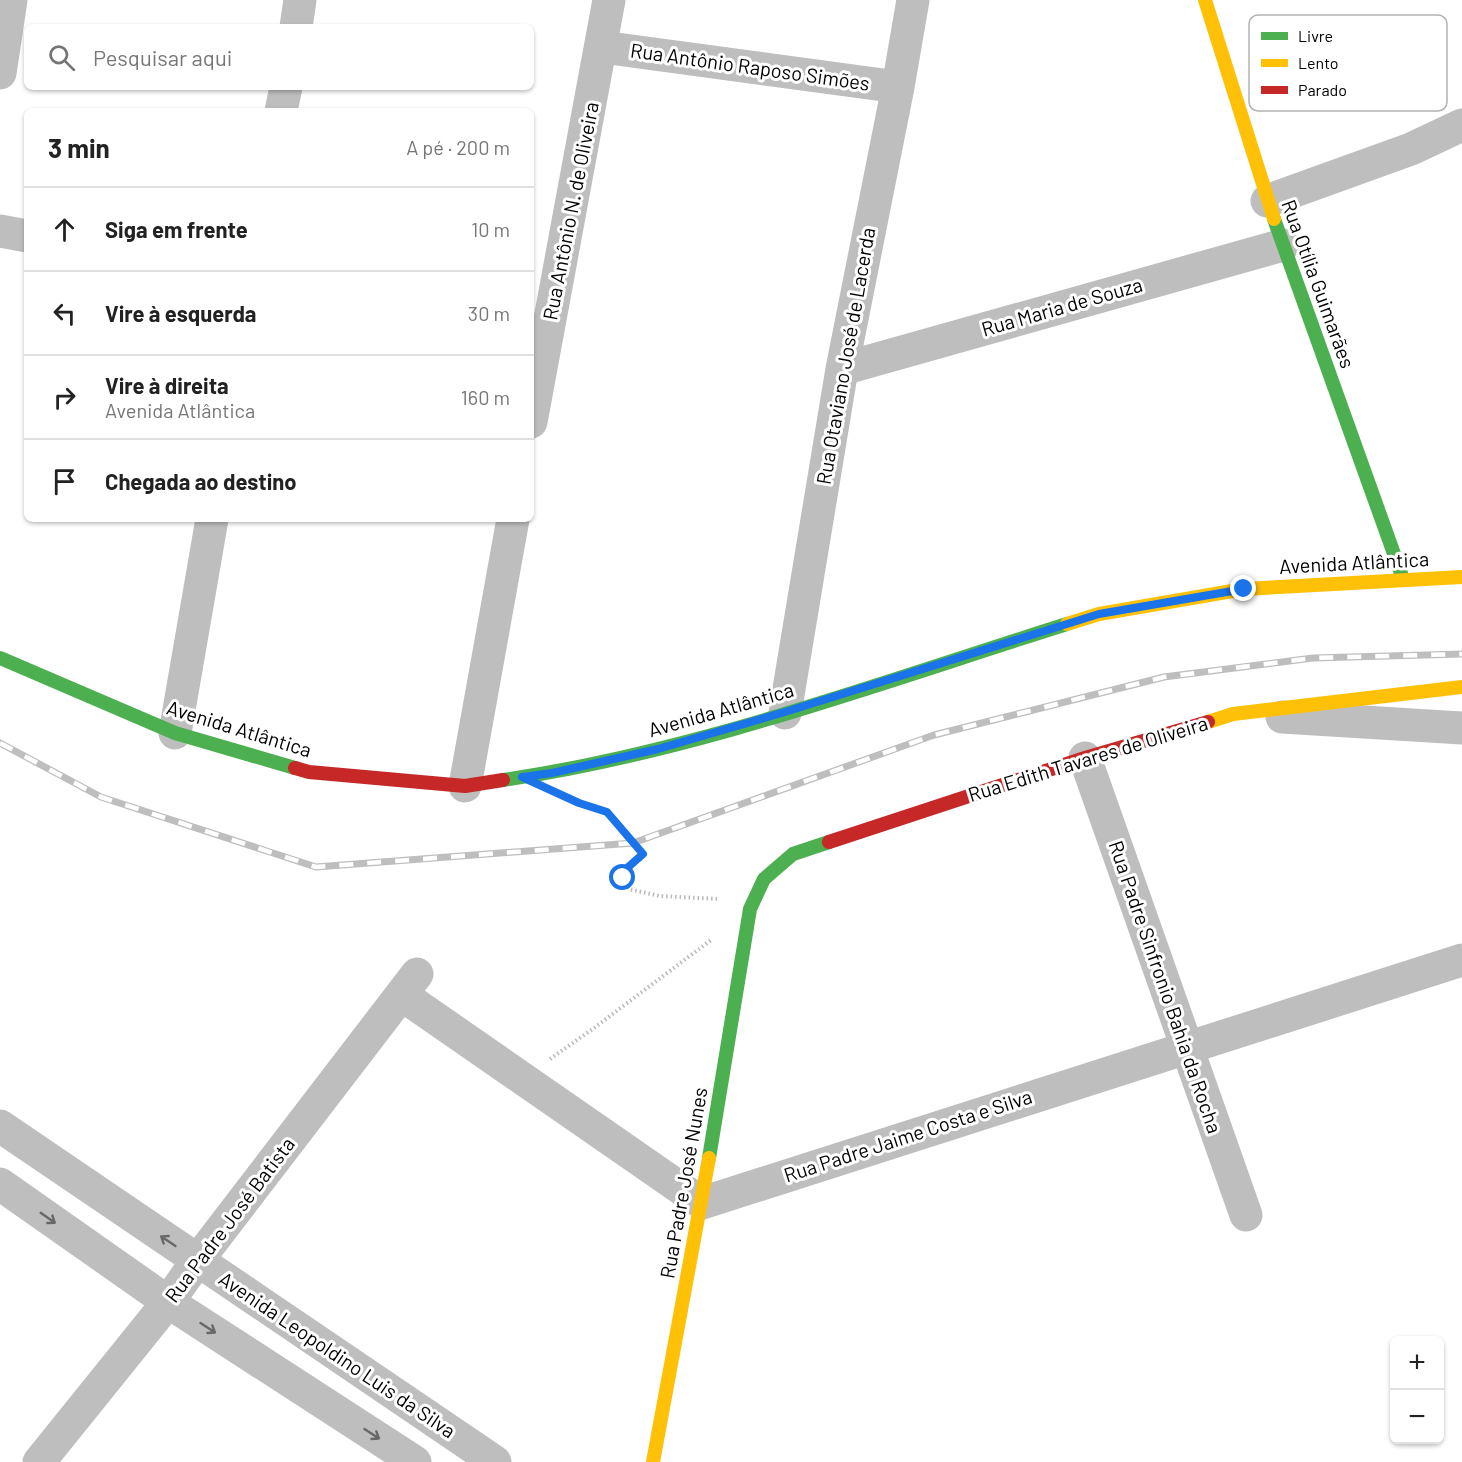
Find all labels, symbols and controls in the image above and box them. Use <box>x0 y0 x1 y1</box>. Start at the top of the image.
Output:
legend <box>1249 15 1447 111</box>
search box <box>24 24 534 90</box>
text: Livre <box>1298 26 1333 45</box>
street label: Rua Antônio Raposo Simões <box>629 37 871 95</box>
icon: search <box>45 41 78 74</box>
text: Pesquisar aqui <box>93 44 232 70</box>
text: Lento <box>1298 53 1339 72</box>
text: Parado <box>1298 80 1347 99</box>
street label: Rua Antônio N. de Oliveira <box>537 100 603 322</box>
text: 3 min <box>48 132 110 163</box>
text: A pé · 200 m <box>406 135 510 159</box>
street label: Rua Otília Guimarães <box>1277 196 1361 371</box>
icon: ahead <box>48 213 81 246</box>
text: Siga em frente <box>105 216 248 242</box>
text: 10 m <box>471 217 510 241</box>
street label: Rua Otaviano José de Lacerda <box>811 225 879 486</box>
street label: Rua Maria de Souza <box>978 272 1145 340</box>
icon: left <box>48 297 81 330</box>
text: Vire à esquerda <box>105 300 256 326</box>
text: 30 m <box>468 301 510 325</box>
text: Vire à direita <box>105 372 229 398</box>
icon: right <box>48 381 81 414</box>
text: 160 m <box>461 385 510 409</box>
text: Avenida Atlântica <box>105 398 255 422</box>
icon: arrive <box>48 465 81 498</box>
text: Chegada ao destino <box>105 468 296 494</box>
street label: Avenida Atlântica <box>1278 546 1430 578</box>
route end <box>1230 575 1256 601</box>
street label: Avenida Atlântica <box>645 677 796 741</box>
street label: Avenida Atlântica <box>164 695 315 761</box>
street label: Rua Edith Tavares de Oliveira <box>965 710 1210 806</box>
street label: Rua Padre Sinfronio Bahia da Rocha <box>1104 837 1227 1136</box>
route start <box>609 864 635 890</box>
street label: Rua Padre Jaime Costa e Silva <box>781 1084 1035 1187</box>
street label: Rua Padre José Nunes <box>654 1085 712 1280</box>
street label: Rua Padre José Batista <box>159 1132 299 1307</box>
one-way arrow <box>39 1212 55 1224</box>
one-way arrow <box>161 1235 177 1247</box>
street label: Avenida Leopoldino Luis da Silva <box>215 1266 460 1442</box>
one-way arrow <box>200 1322 217 1335</box>
map controls <box>1390 1336 1444 1444</box>
button: + <box>1390 1336 1444 1390</box>
button: − <box>1390 1390 1444 1444</box>
one-way arrow <box>363 1429 380 1441</box>

